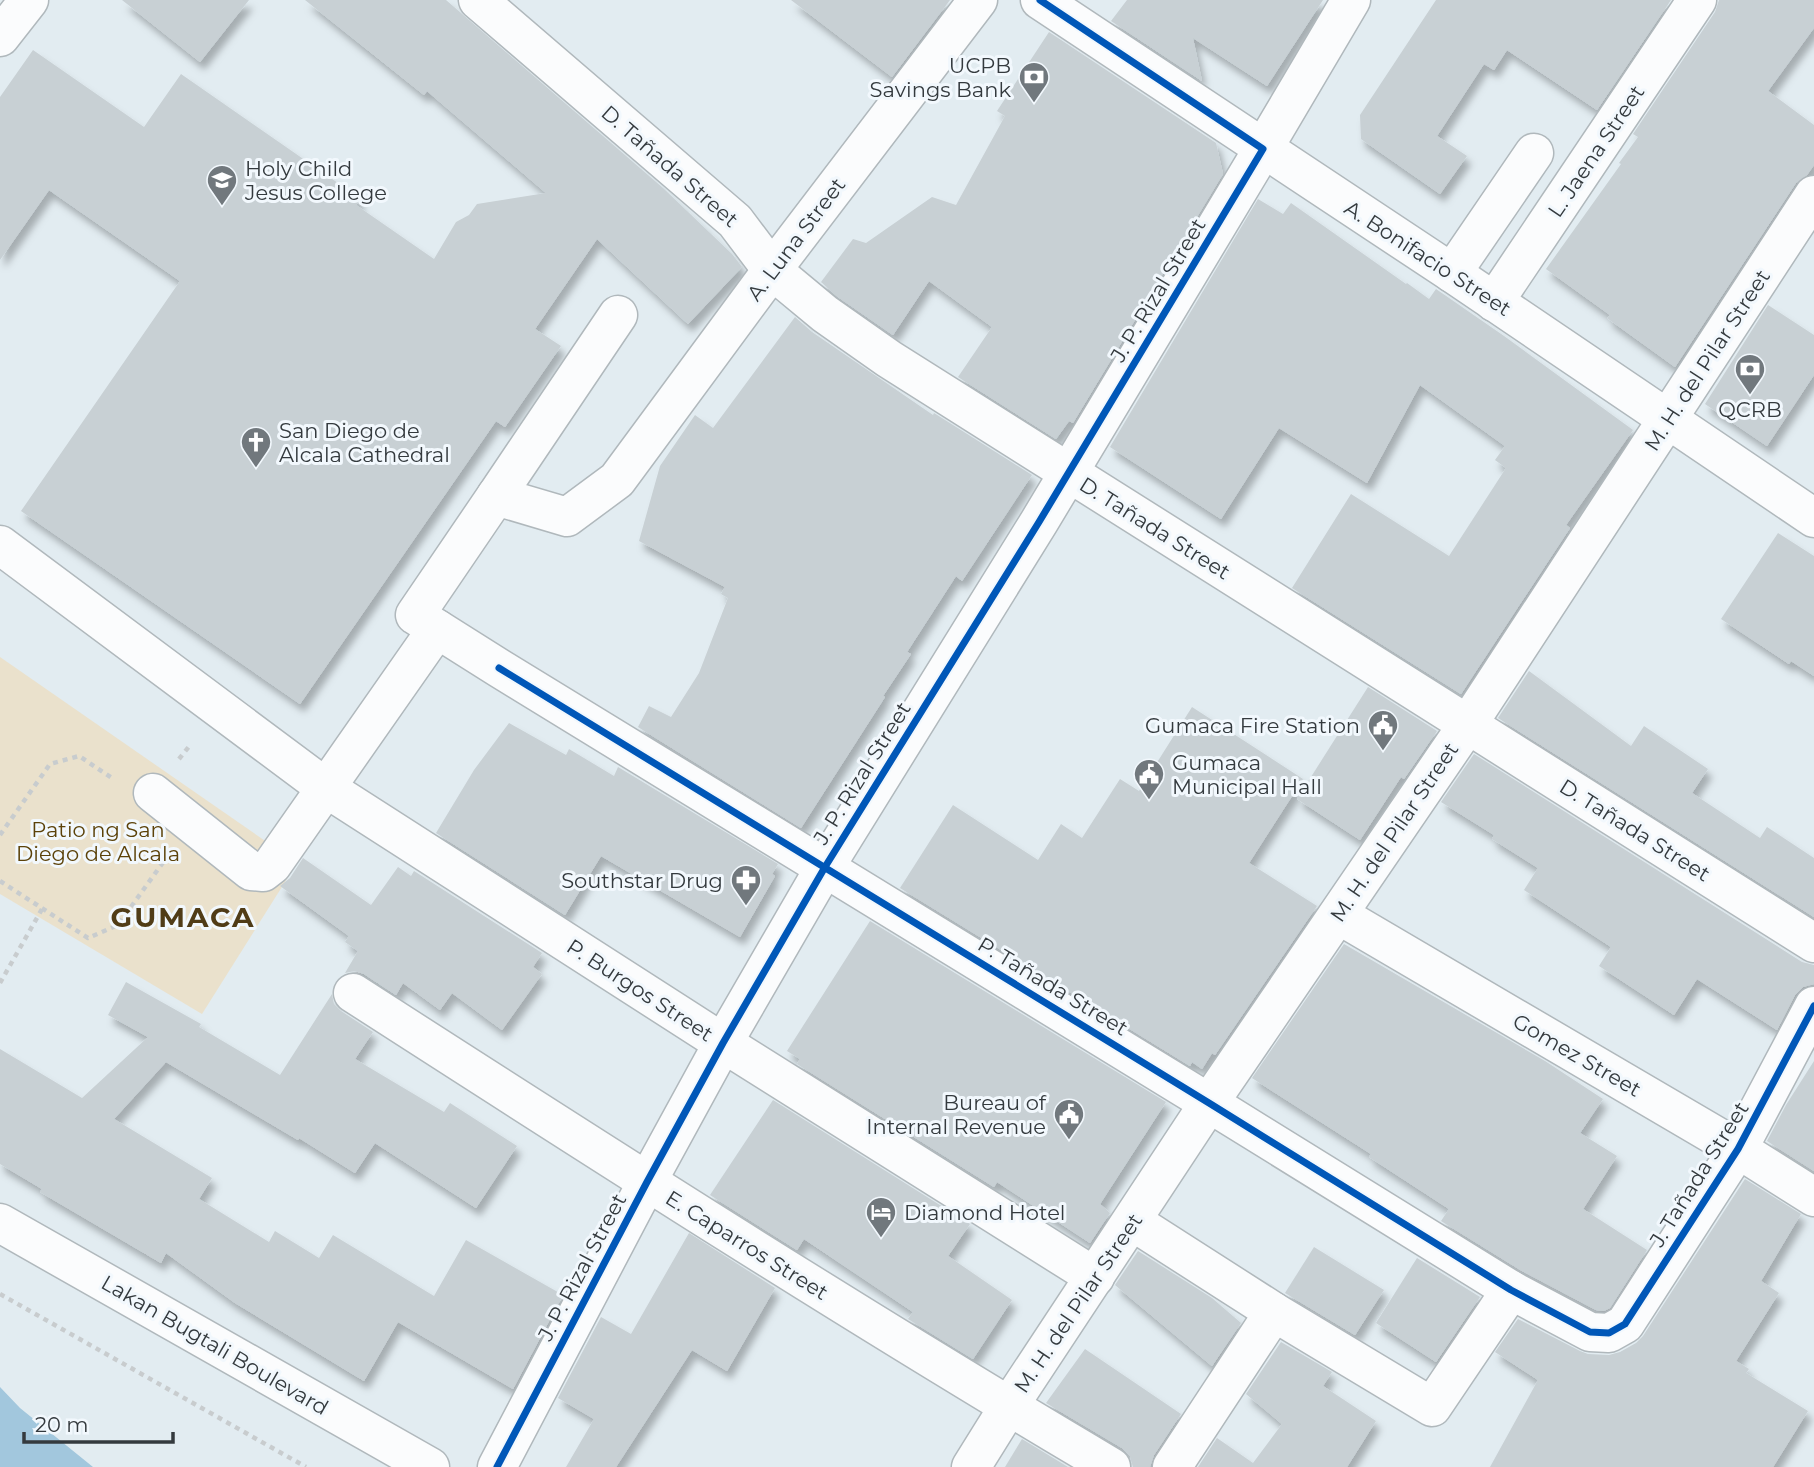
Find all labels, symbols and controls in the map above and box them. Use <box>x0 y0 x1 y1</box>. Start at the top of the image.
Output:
place label: UCPB Savings Bank <box>870 53 1011 102</box>
bank icon: UCPB Savings Bank <box>1017 60 1051 104</box>
street label: L. Jaena Street <box>1543 80 1649 222</box>
street label: D. Tañada Street <box>597 100 743 232</box>
place label: Holy Child Jesus College <box>244 156 387 205</box>
school or university icon: Holy Child Jesus College <box>205 163 239 207</box>
street label: A. Luna Street <box>742 173 850 305</box>
street label: A. Bonifacio Street <box>1340 195 1516 321</box>
street label: J. P. Rizal Street <box>1105 214 1211 367</box>
street label: M. H. del Pilar Street <box>1639 265 1775 455</box>
bank icon: QCRB <box>1733 352 1767 396</box>
place label: QCRB <box>1718 397 1782 422</box>
place label: San Diego de Alcala Cathedral <box>279 418 450 467</box>
church icon: San Diego de Alcala Cathedral <box>239 425 273 469</box>
street label: D. Tañada Street <box>1075 472 1235 584</box>
street label: J. P. Rizal Street <box>808 697 916 850</box>
public building icon: Gumaca Fire Station <box>1366 708 1400 752</box>
place label: Gumaca Fire Station <box>1145 713 1360 738</box>
street label: M. H. del Pilar Street <box>1325 737 1463 927</box>
place label: Gumaca Municipal Hall <box>1172 750 1322 799</box>
public building icon: Gumaca Municipal Hall <box>1132 757 1166 801</box>
street label: D. Tañada Street <box>1555 774 1715 886</box>
park label: Patio ng San Diego de Alcala <box>16 817 180 866</box>
pharmacy icon: Southstar Drug <box>729 863 763 907</box>
place label: Southstar Drug <box>561 868 723 893</box>
district label: GUMACA <box>111 900 255 934</box>
street label: P. Tañada Street <box>974 931 1132 1041</box>
street label: P. Burgos Street <box>562 933 718 1047</box>
street label: Gomez Street <box>1508 1008 1646 1102</box>
place label: Bureau of Internal Revenue <box>866 1090 1047 1139</box>
public building icon: Bureau of Internal Revenue <box>1052 1097 1086 1141</box>
street label: J. Tañada Street <box>1644 1097 1754 1252</box>
street label: E. Caparros Street <box>661 1185 833 1305</box>
street label: J. P. Rizal Street <box>532 1189 631 1346</box>
hotel icon: Diamond Hotel <box>864 1195 898 1239</box>
place label: Diamond Hotel <box>904 1200 1065 1225</box>
street label: M. H. del Pilar Street <box>1009 1208 1147 1398</box>
street label: Lakan Bugtali Boulevard <box>97 1270 333 1420</box>
scale bar <box>24 1400 173 1444</box>
text: 20 m <box>35 1412 89 1437</box>

